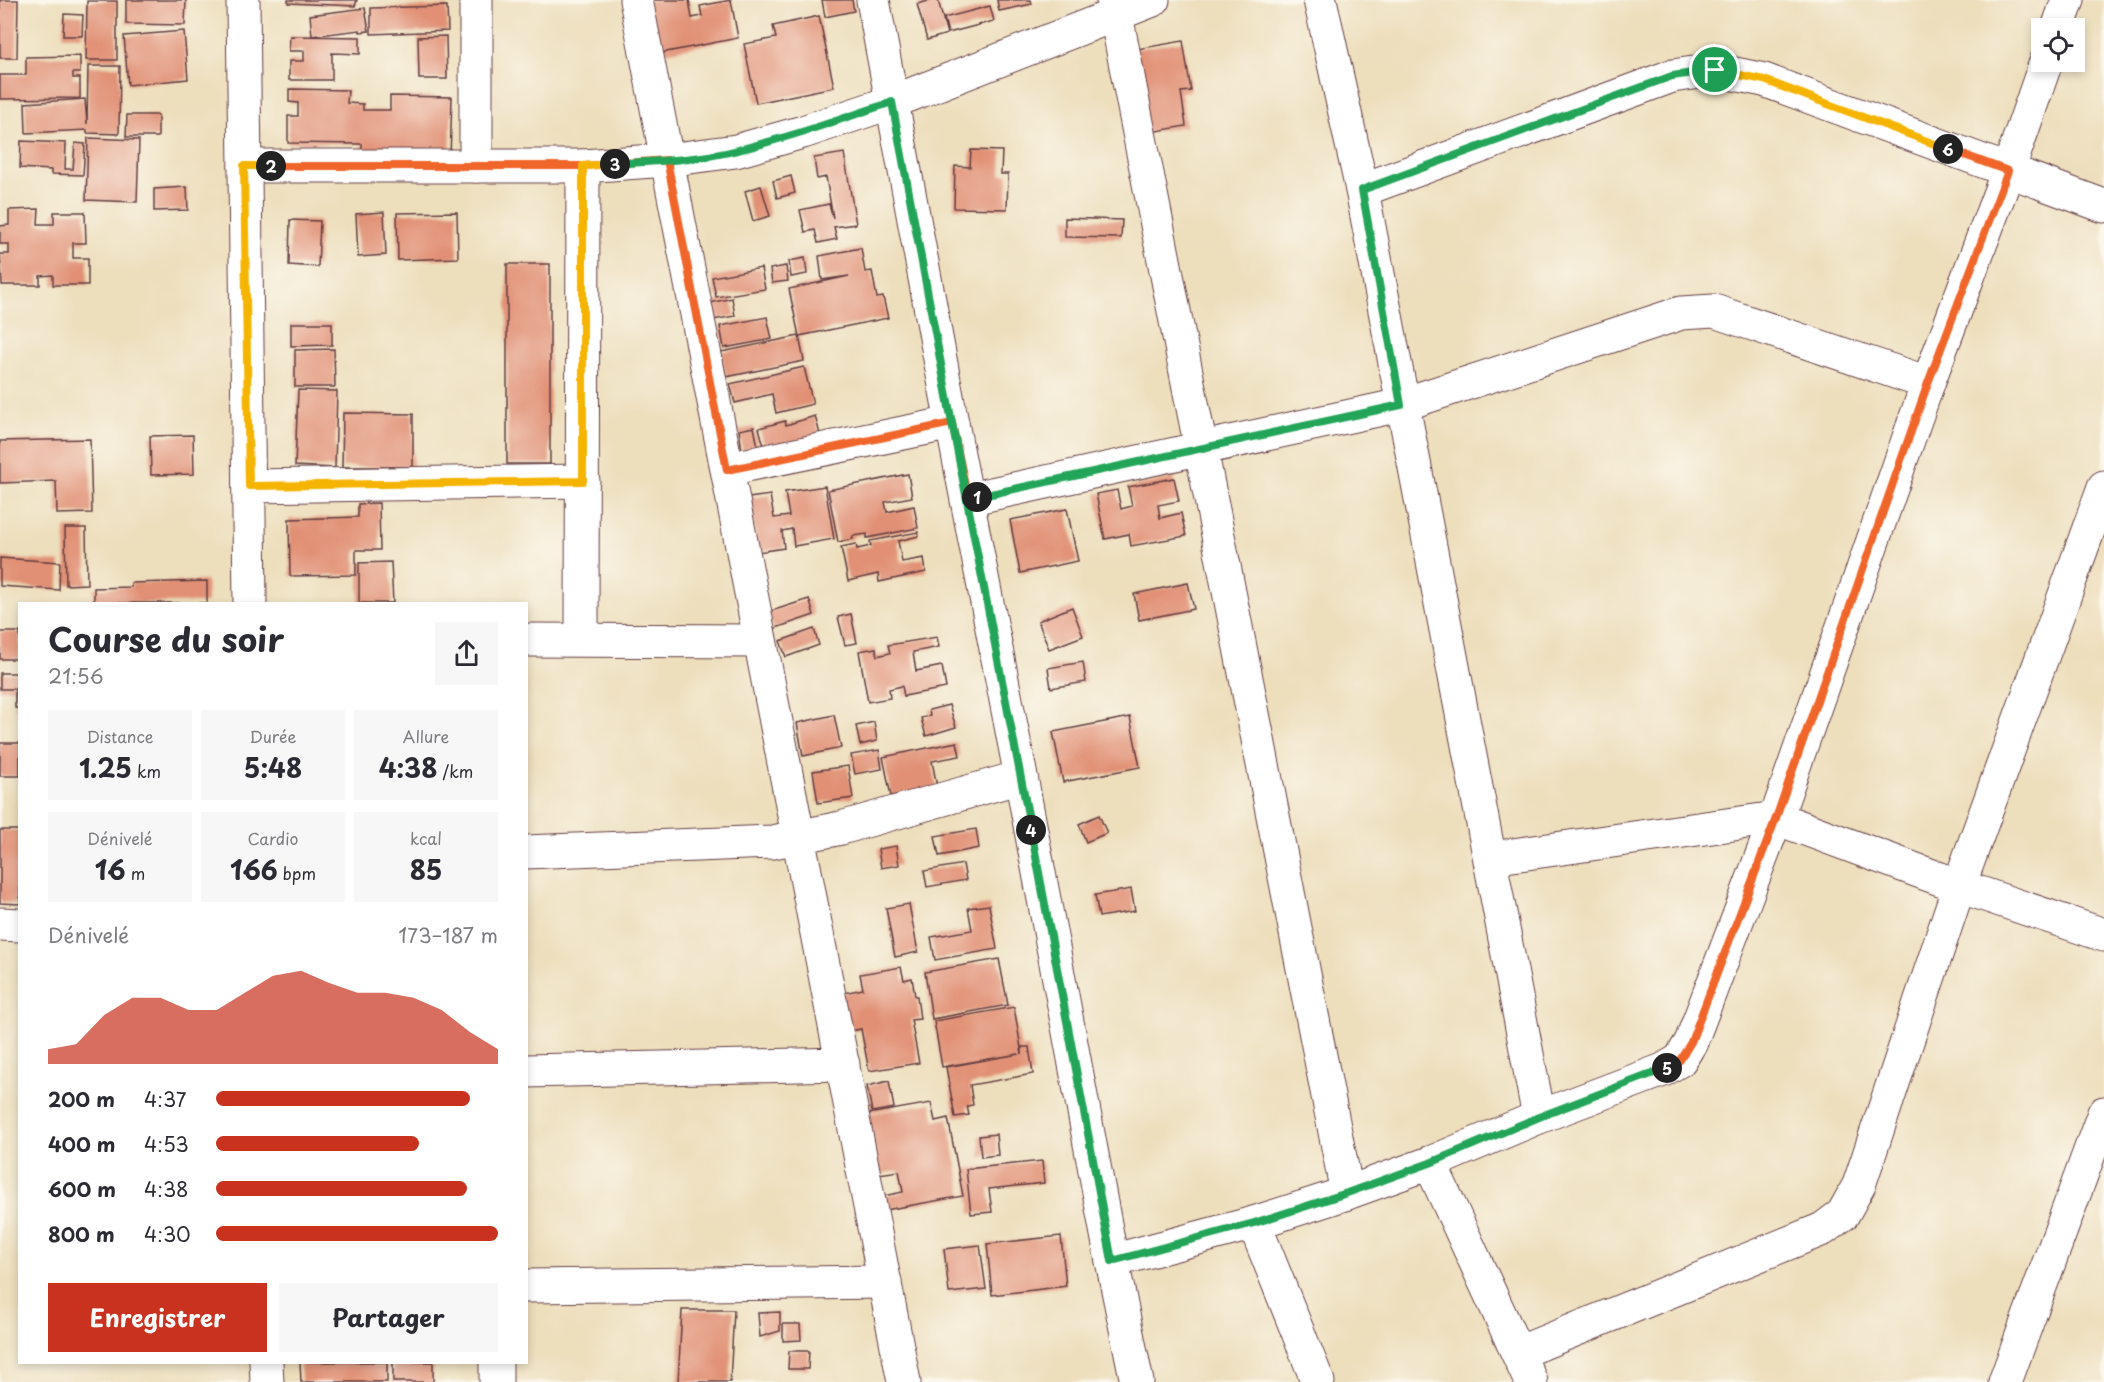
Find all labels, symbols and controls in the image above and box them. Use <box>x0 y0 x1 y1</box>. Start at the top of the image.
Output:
map controls <box>2031 18 2085 72</box>
button: locate <box>2031 18 2085 72</box>
pin <box>1689 44 1740 95</box>
icon: arrive <box>1698 53 1731 86</box>
pin: 6 <box>1933 134 1963 164</box>
text: 6 <box>1942 137 1954 161</box>
pin: 3 <box>600 149 630 179</box>
pin: 2 <box>256 151 286 181</box>
text: 3 <box>610 152 620 176</box>
text: 2 <box>265 154 277 178</box>
pin: 1 <box>962 482 992 512</box>
text: 1 <box>973 485 981 509</box>
text: Course du soir <box>48 613 284 663</box>
button: share <box>435 622 498 685</box>
text: 21:56 <box>48 661 104 691</box>
text: Distance <box>86 724 154 748</box>
text: Durée <box>250 724 296 748</box>
text: Allure <box>403 724 449 748</box>
text: 1.25 <box>79 748 132 787</box>
text: 5:48 <box>244 748 302 787</box>
text: 4:38 <box>379 748 437 787</box>
text: km <box>132 759 161 783</box>
text: /km <box>437 759 473 783</box>
pin: 4 <box>1016 815 1046 845</box>
text: 4 <box>1026 818 1036 842</box>
text: Dénivelé <box>88 826 152 850</box>
text: Cardio <box>248 826 298 850</box>
text: kcal <box>410 826 442 850</box>
text: 16 <box>95 850 125 889</box>
text: 166 <box>230 850 278 889</box>
text: 85 <box>410 850 442 889</box>
text: m <box>125 861 145 885</box>
text: bpm <box>278 861 316 885</box>
text: Dénivelé <box>48 920 129 950</box>
text: 173–187 m <box>398 920 498 950</box>
pin: 5 <box>1652 1053 1682 1083</box>
text: 5 <box>1662 1056 1672 1080</box>
text: 200 m <box>48 1084 115 1114</box>
text: 4:37 <box>144 1084 186 1114</box>
text: 400 m <box>48 1129 116 1159</box>
text: 4:53 <box>144 1129 189 1159</box>
text: 600 m <box>48 1174 116 1204</box>
text: 4:38 <box>144 1174 189 1204</box>
text: 800 m <box>48 1219 115 1249</box>
text: 4:30 <box>144 1219 191 1249</box>
button: Enregistrer <box>48 1283 267 1352</box>
button: Partager <box>279 1283 498 1352</box>

